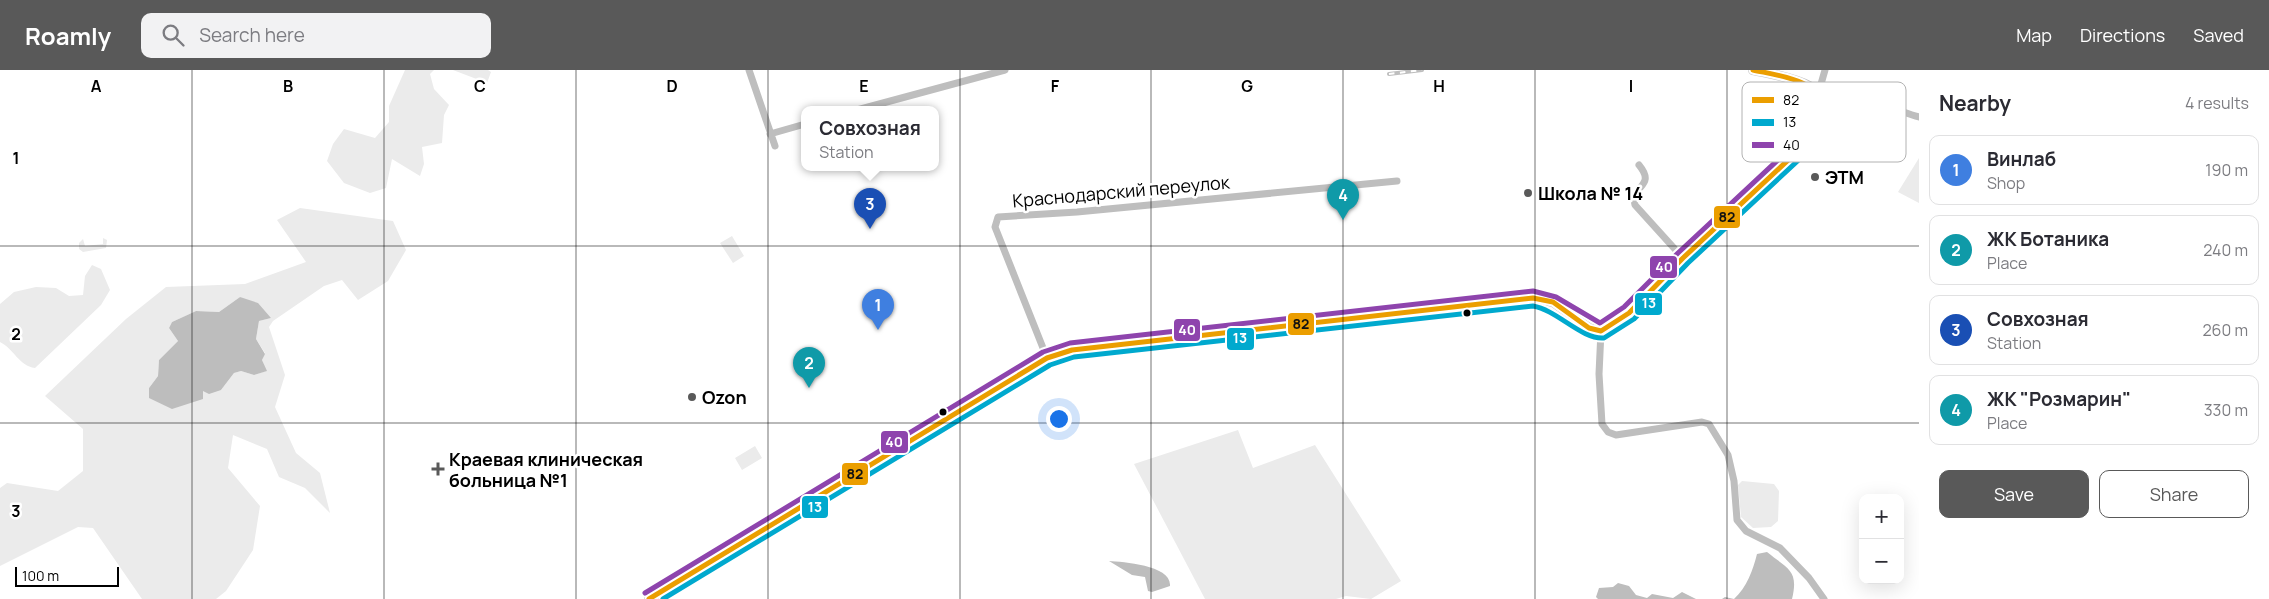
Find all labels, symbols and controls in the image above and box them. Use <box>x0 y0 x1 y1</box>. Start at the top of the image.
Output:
search box <box>141 13 491 58</box>
text: Roamly <box>25 19 111 52</box>
icon: search <box>159 21 187 49</box>
text: Search here <box>199 22 305 48</box>
text: Map <box>2016 23 2052 47</box>
text: Directions <box>2080 23 2165 47</box>
text: Saved <box>2193 23 2244 47</box>
text: A <box>91 75 102 97</box>
text: B <box>283 75 293 97</box>
text: C <box>474 75 486 97</box>
text: D <box>666 75 678 97</box>
text: E <box>859 75 869 97</box>
text: F <box>1051 75 1060 97</box>
text: G <box>1241 75 1253 97</box>
text: H <box>1433 75 1445 97</box>
text: I <box>1629 75 1633 97</box>
legend <box>1742 82 1906 162</box>
text: Nearby <box>1939 89 2011 117</box>
text: 82 <box>1783 90 1799 109</box>
text: 4 results <box>2185 92 2249 114</box>
popup <box>801 106 939 171</box>
text: 13 <box>1783 112 1796 131</box>
text: Совхозная <box>819 115 921 141</box>
text: 40 <box>1783 135 1800 154</box>
text: Station <box>819 141 873 163</box>
text: Винлаб <box>1987 146 2056 172</box>
text: 1 <box>12 147 20 169</box>
text: 1 <box>1952 159 1960 181</box>
text: 190 m <box>2205 159 2248 181</box>
place label: ЭТМ <box>1825 165 1864 189</box>
street label: Краснодарский переулок <box>1011 169 1232 212</box>
marker: ЭТМ <box>1809 171 1821 183</box>
text: Shop <box>1987 172 2025 194</box>
pin: 4 <box>1327 179 1359 220</box>
place label: Школа № 14 <box>1538 181 1643 205</box>
marker: Школа № 14 <box>1522 187 1534 199</box>
pin: 3 <box>854 188 886 229</box>
line badge: 82 <box>1713 205 1741 229</box>
text: 82 <box>1719 207 1735 226</box>
text: ЖК Ботаника <box>1987 226 2109 252</box>
text: 2 <box>1951 239 1961 261</box>
text: 240 m <box>2203 239 2248 261</box>
text: Place <box>1987 252 2027 274</box>
line badge: 40 <box>1649 255 1678 279</box>
text: 40 <box>1655 257 1673 276</box>
pin: 1 <box>862 289 894 330</box>
line badge: 13 <box>1634 292 1663 316</box>
text: 13 <box>1642 293 1656 312</box>
text: Совхозная <box>1987 306 2089 332</box>
unlabelled marker <box>1462 308 1472 318</box>
line badge: 82 <box>1287 312 1315 336</box>
text: 82 <box>1293 314 1309 333</box>
line badge: 40 <box>1173 318 1201 342</box>
text: 3 <box>1951 319 1961 341</box>
text: 260 m <box>2202 319 2248 341</box>
text: 40 <box>1178 320 1196 339</box>
text: 2 <box>11 323 21 345</box>
line badge: 13 <box>1226 327 1255 351</box>
text: 13 <box>1233 328 1247 347</box>
text: Station <box>1987 332 2041 354</box>
pin: 2 <box>793 347 825 388</box>
place label: Ozon <box>702 385 747 409</box>
text: ЖК "Розмарин" <box>1987 386 2131 412</box>
marker: Ozon <box>686 391 698 403</box>
text: 4 <box>1951 399 1961 421</box>
text: 330 m <box>2204 399 2248 421</box>
your location <box>1046 406 1072 432</box>
unlabelled marker <box>938 407 948 417</box>
text: Place <box>1987 412 2027 434</box>
line badge: 40 <box>880 430 909 454</box>
text: 40 <box>885 432 903 451</box>
place label: Краевая клиническая больница №1 <box>449 447 643 492</box>
marker: Краевая клиническая больница №1 <box>431 462 445 476</box>
line badge: 82 <box>841 462 869 486</box>
text: 82 <box>847 464 863 483</box>
button: Save <box>1939 470 2089 518</box>
button: Share <box>2099 470 2249 518</box>
map controls <box>1859 494 1904 584</box>
button: + <box>1859 494 1904 539</box>
line badge: 13 <box>801 495 829 519</box>
text: 13 <box>808 497 822 516</box>
text: 3 <box>11 500 21 522</box>
button: − <box>1859 539 1904 584</box>
scale bar <box>15 564 119 587</box>
text: 100 m <box>22 566 59 585</box>

